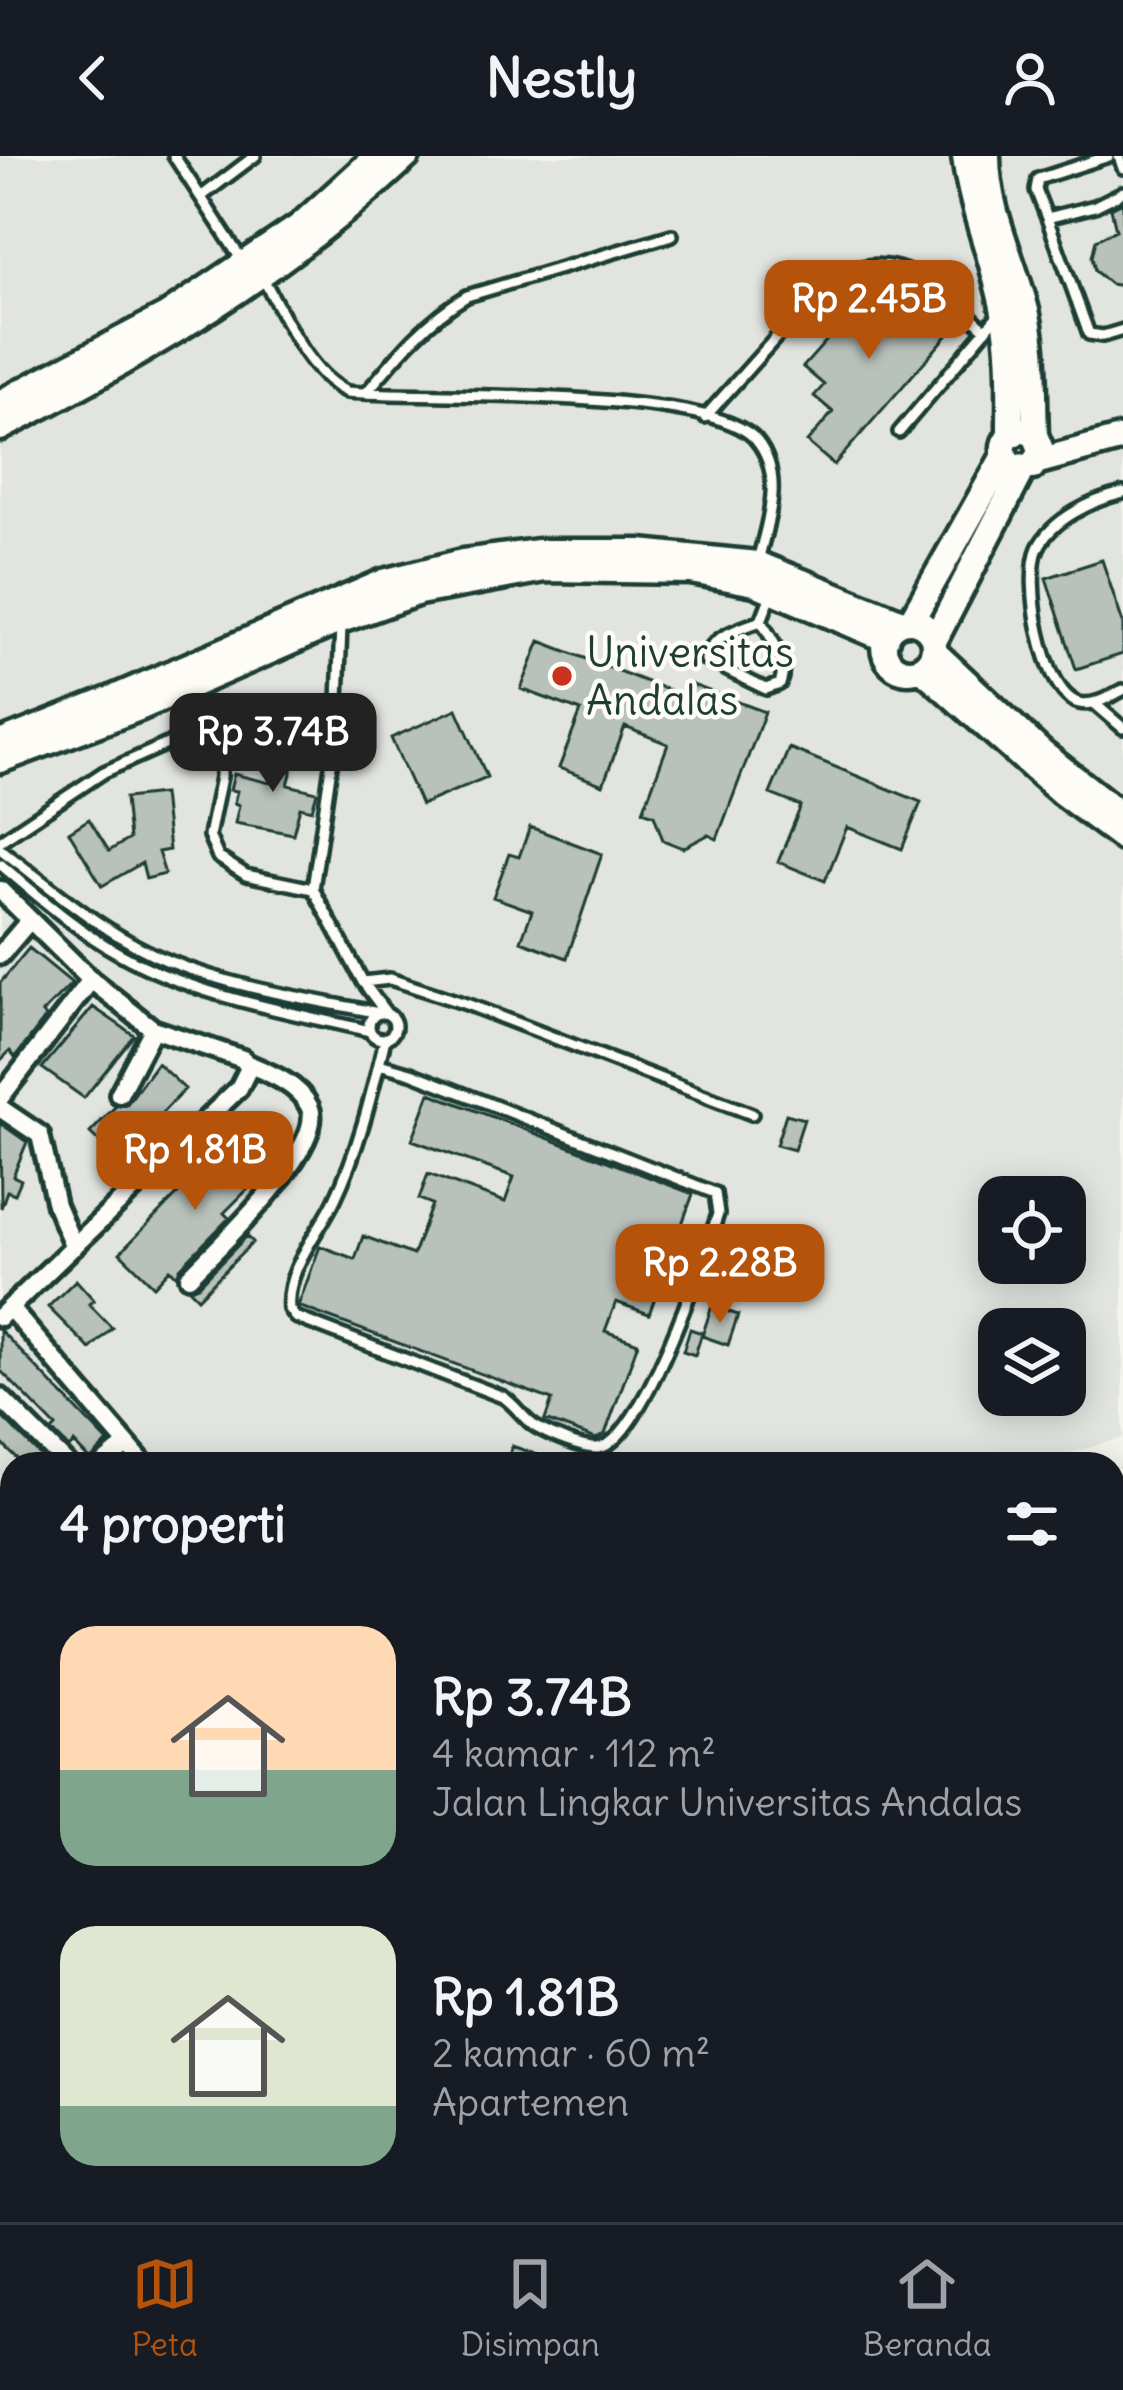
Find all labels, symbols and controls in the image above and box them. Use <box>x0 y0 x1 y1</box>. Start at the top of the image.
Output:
text: Nestly <box>486 44 637 112</box>
icon: back <box>60 45 126 111</box>
icon: person <box>997 45 1063 111</box>
pin: Rp 2.45B <box>745 260 993 362</box>
text: Rp 2.45B <box>791 274 947 323</box>
place label: Universitas Andalas <box>586 626 794 726</box>
marker: Universitas Andalas <box>549 663 575 689</box>
pin: Rp 3.74B <box>149 693 397 795</box>
text: Rp 3.74B <box>197 707 349 756</box>
pin: Rp 1.81B <box>71 1111 319 1213</box>
text: Rp 1.81B <box>123 1125 267 1174</box>
map controls <box>978 1176 1086 1416</box>
button: locate <box>978 1176 1086 1284</box>
pin: Rp 2.28B <box>596 1224 844 1326</box>
text: Rp 2.28B <box>642 1238 798 1287</box>
button: layers <box>978 1308 1086 1416</box>
icon: filters <box>999 1491 1065 1557</box>
text: 4 properti <box>60 1492 286 1556</box>
text: Rp 3.74B <box>432 1665 632 1729</box>
icon: home <box>156 1674 300 1818</box>
text: 4 kamar · 112 m² <box>432 1729 716 1778</box>
text: Jalan Lingkar Universitas Andalas <box>432 1778 1022 1827</box>
text: Rp 1.81B <box>432 1965 619 2029</box>
icon: home <box>156 1974 300 2118</box>
text: 2 kamar · 60 m² <box>432 2029 710 2078</box>
text: Apartemen <box>432 2078 629 2127</box>
tab: Peta <box>132 2251 198 2365</box>
tab: Disimpan <box>461 2251 600 2365</box>
tab: Beranda <box>863 2251 991 2365</box>

